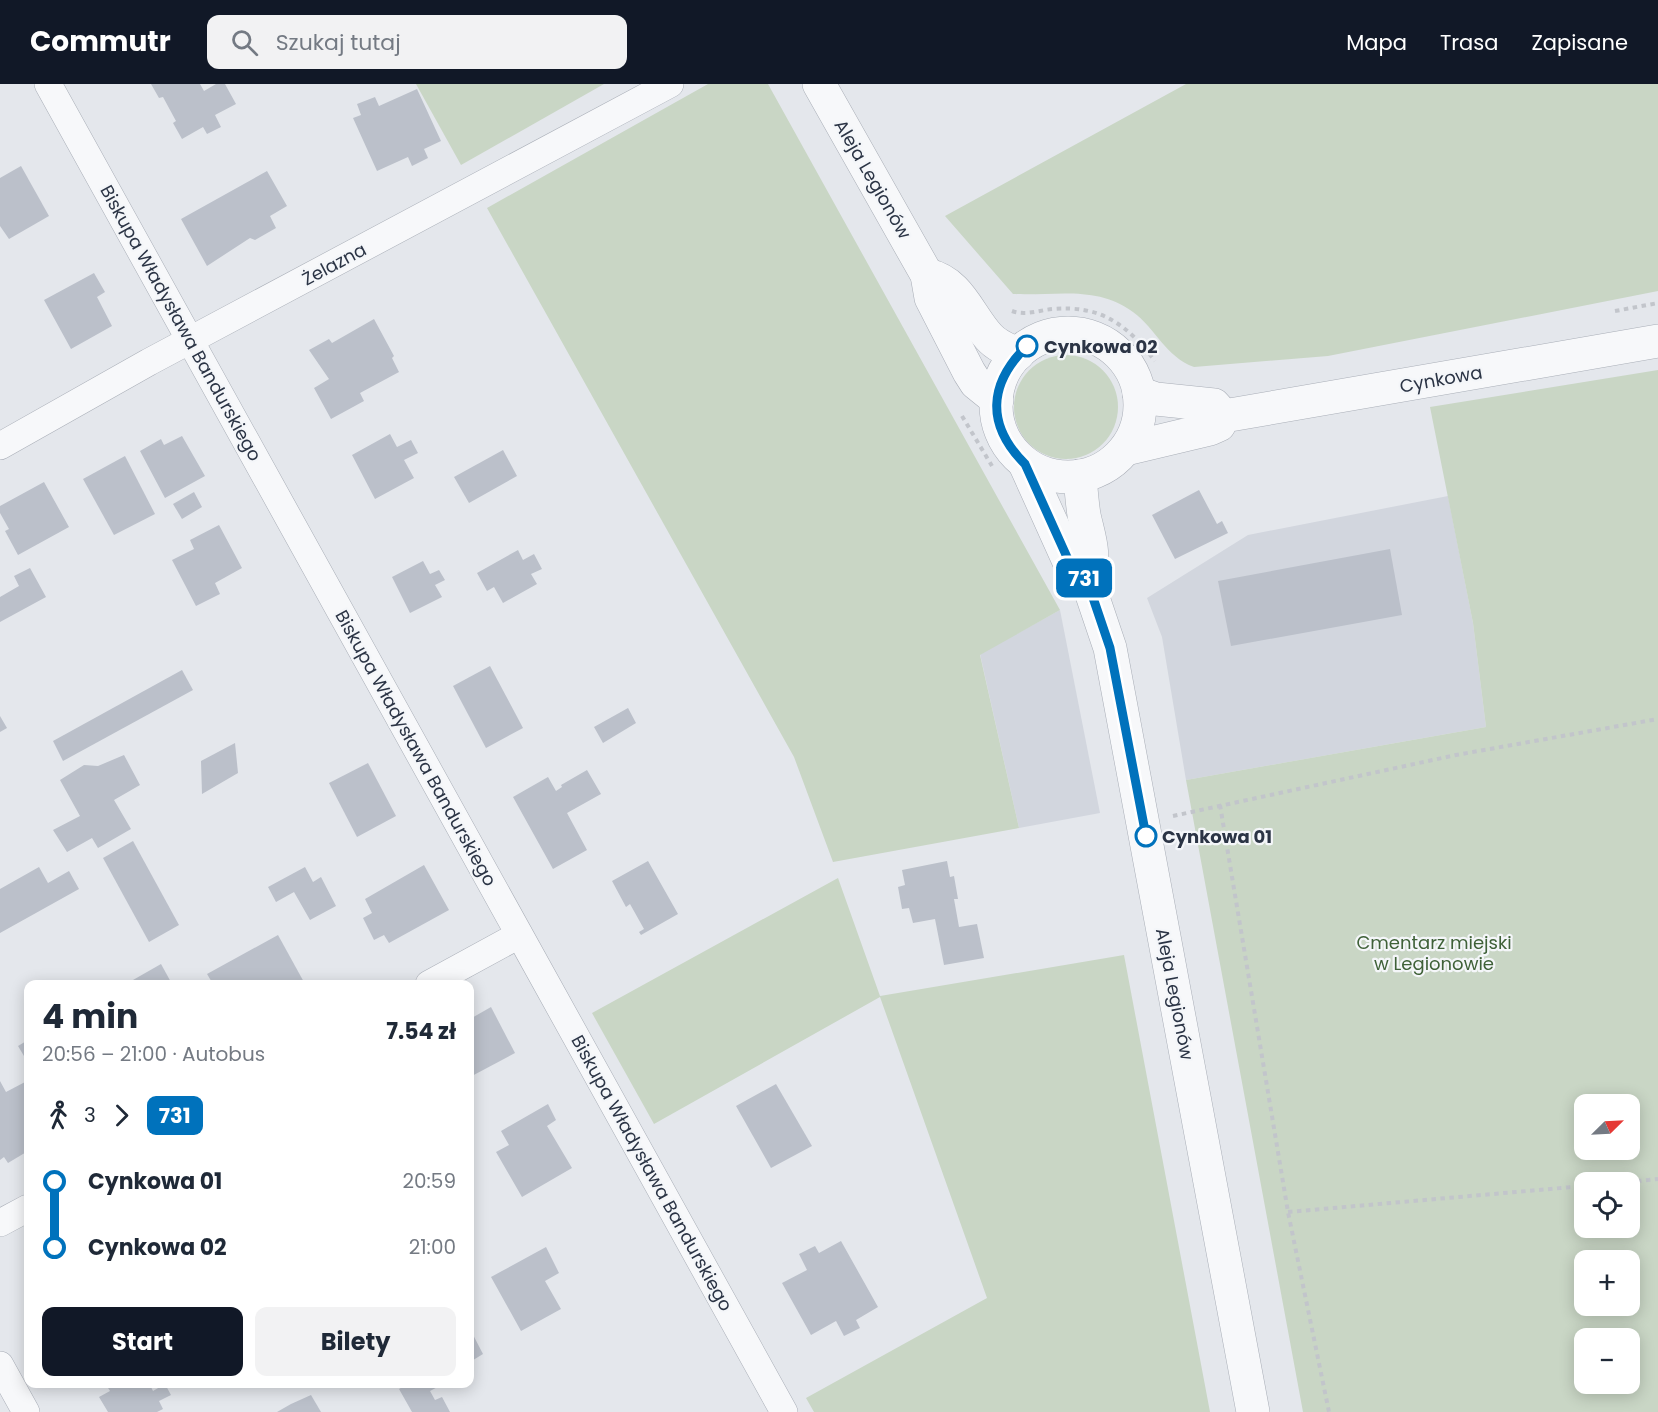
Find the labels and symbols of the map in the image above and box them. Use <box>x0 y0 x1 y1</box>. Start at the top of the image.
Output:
street label: Aleja Legionów <box>829 115 917 243</box>
street label: Biskupa Władysława Bandurskiego <box>94 180 268 466</box>
street label: Żelazna <box>298 237 370 291</box>
place label: Cynkowa 02 <box>1044 334 1157 359</box>
marker: Cynkowa 02 <box>1016 335 1038 357</box>
street label: Cynkowa <box>1398 359 1484 399</box>
line badge: 731 <box>1050 558 1118 598</box>
street label: Biskupa Władysława Bandurskiego <box>329 605 503 891</box>
place label: Cynkowa 01 <box>1162 824 1272 849</box>
marker: Cynkowa 01 <box>1135 825 1157 847</box>
street label: Aleja Legionów <box>1150 926 1200 1062</box>
park label: Cmentarz miejski w Legionowie <box>1356 930 1512 976</box>
street label: Biskupa Władysława Bandurskiego <box>565 1030 739 1316</box>
north arrow <box>1574 1094 1640 1160</box>

